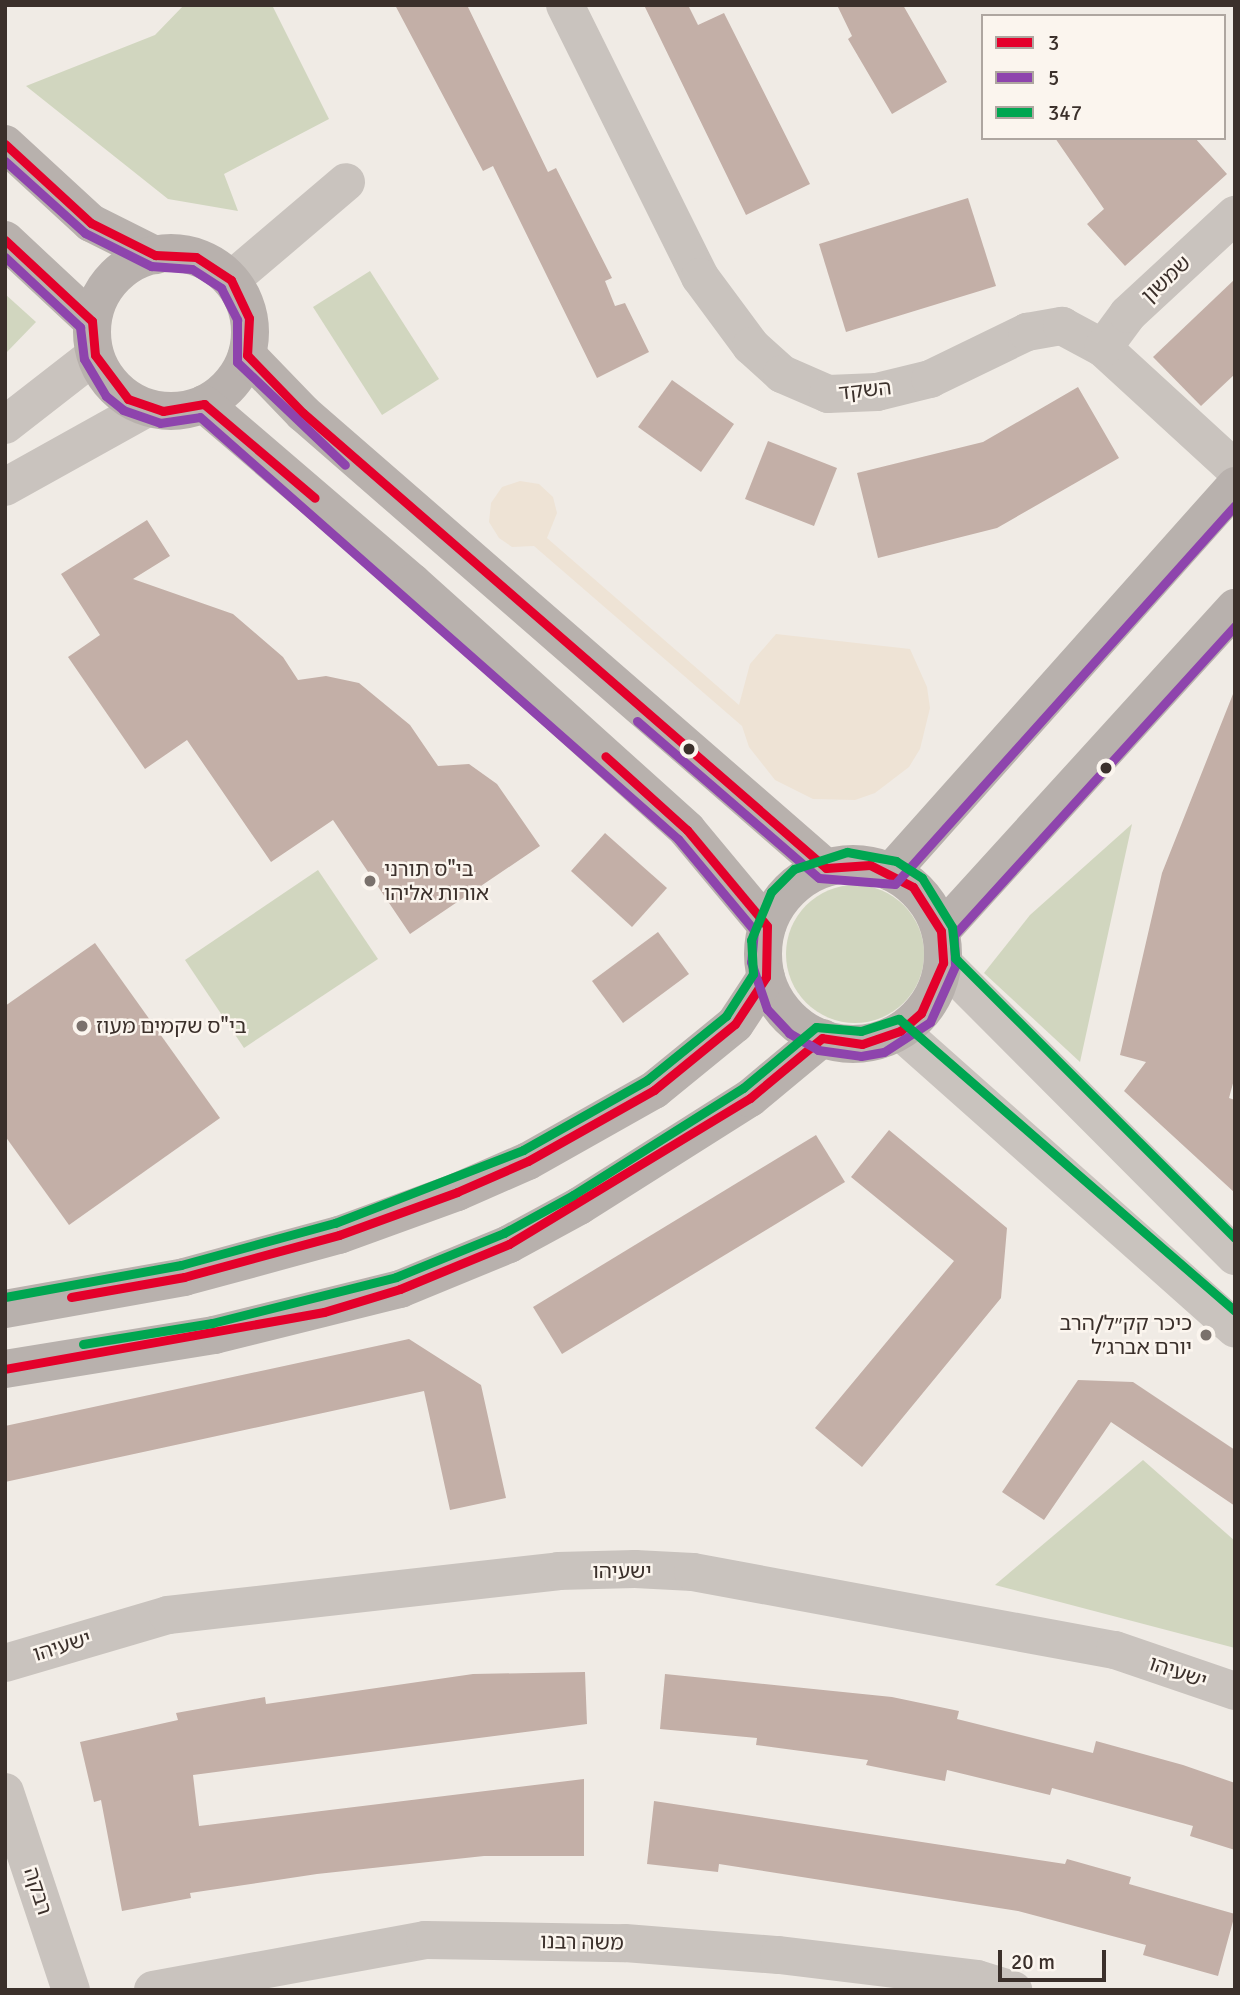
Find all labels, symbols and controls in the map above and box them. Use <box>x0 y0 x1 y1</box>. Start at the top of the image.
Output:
legend <box>981 14 1226 140</box>
text: 3 <box>1048 30 1059 56</box>
text: 5 <box>1048 65 1059 91</box>
text: 347 <box>1048 100 1082 126</box>
street label: שמשון <box>1136 250 1196 308</box>
street label: השקד <box>837 375 893 405</box>
unlabelled marker <box>682 742 696 756</box>
unlabelled marker <box>1099 761 1113 775</box>
place label: בי"ס תורני אורות אליהו <box>384 856 489 906</box>
marker: בי"ס תורני אורות אליהו <box>362 873 378 889</box>
place label: בי"ס שקמים מעוז <box>96 1013 247 1039</box>
marker: בי"ס שקמים מעוז <box>74 1018 90 1034</box>
place label: כיכר קק״ל/הרב יורם אברג׳ל <box>1060 1310 1192 1360</box>
marker: כיכר קק״ל/הרב יורם אברג׳ל <box>1198 1327 1214 1343</box>
street label: ישעיהו <box>592 1558 652 1584</box>
street label: ישעיהו <box>30 1625 94 1667</box>
street label: ישעיהו <box>1146 1650 1210 1694</box>
street label: רבקה <box>19 1864 57 1918</box>
street label: משה רבנו <box>540 1929 624 1955</box>
scale bar <box>1002 1936 1110 1980</box>
text: 20 m <box>1011 1949 1055 1975</box>

